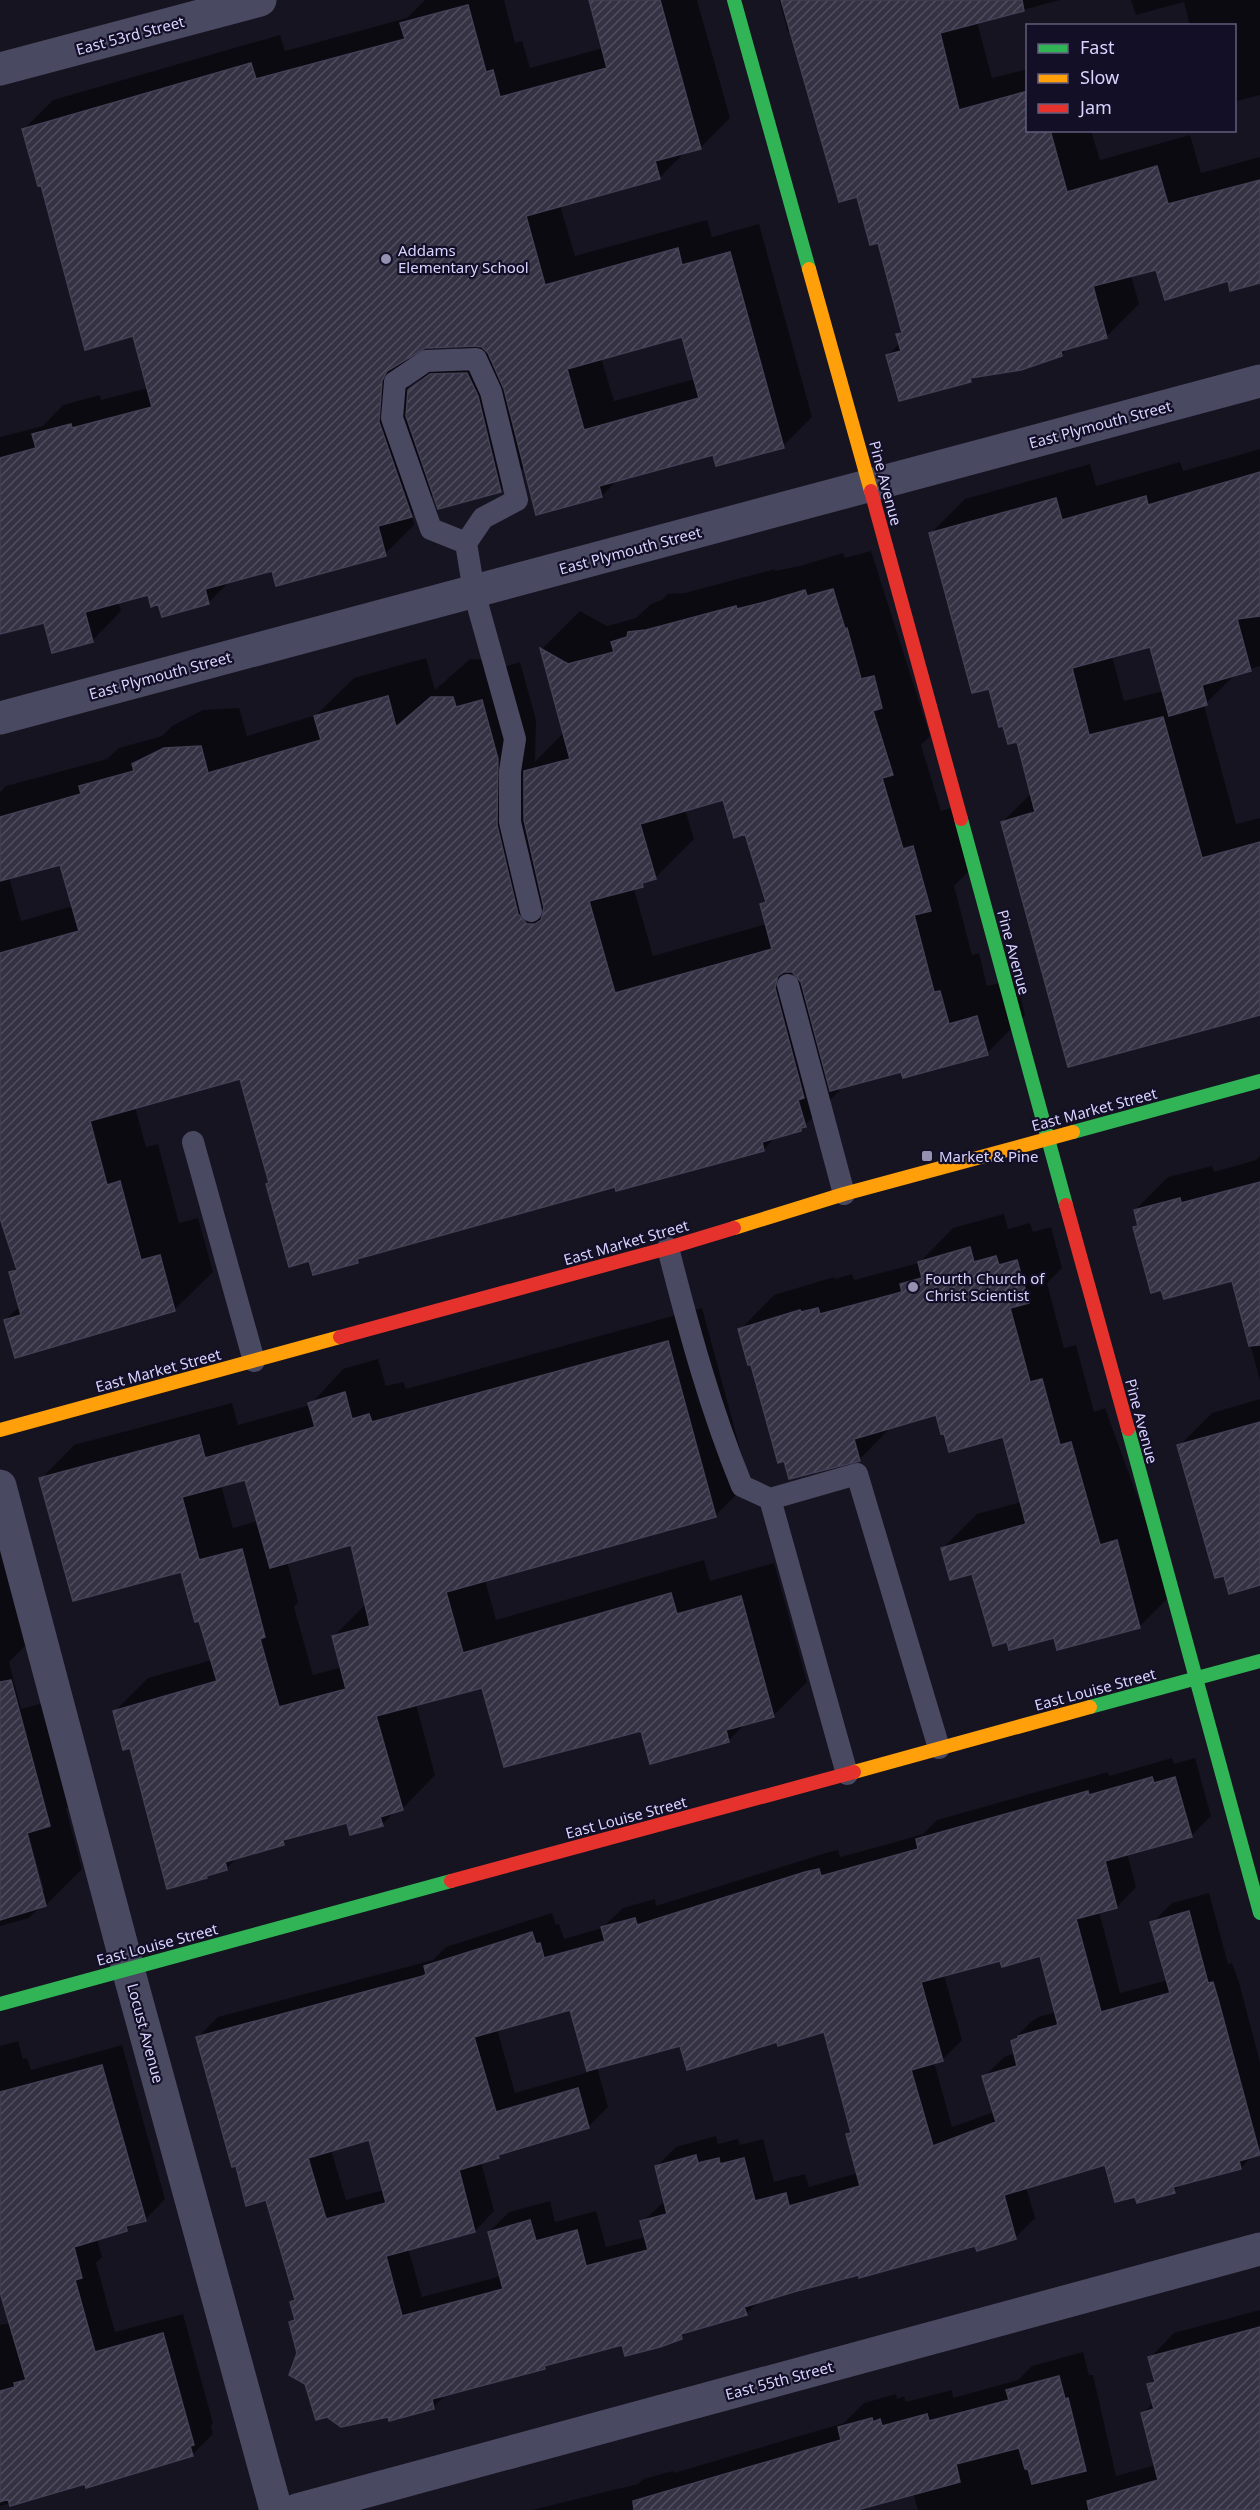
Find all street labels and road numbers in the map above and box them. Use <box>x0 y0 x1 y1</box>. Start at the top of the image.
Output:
street label: East 53rd Street <box>74 11 187 59</box>
street label: East Plymouth Street <box>1027 395 1174 453</box>
street label: Pine Avenue <box>865 438 907 528</box>
street label: East Plymouth Street <box>557 521 704 579</box>
street label: East Plymouth Street <box>87 646 234 704</box>
street label: Pine Avenue <box>993 907 1035 997</box>
street label: East Market Street <box>1029 1082 1160 1135</box>
street label: East Market Street <box>561 1214 691 1269</box>
street label: East Market Street <box>93 1343 224 1396</box>
street label: Pine Avenue <box>1121 1376 1163 1466</box>
street label: East Louise Street <box>1032 1663 1158 1715</box>
street label: East Louise Street <box>563 1791 689 1843</box>
street label: East Louise Street <box>94 1918 220 1970</box>
street label: Locust Avenue <box>123 1981 169 2085</box>
street label: East 55th Street <box>723 2356 836 2404</box>

